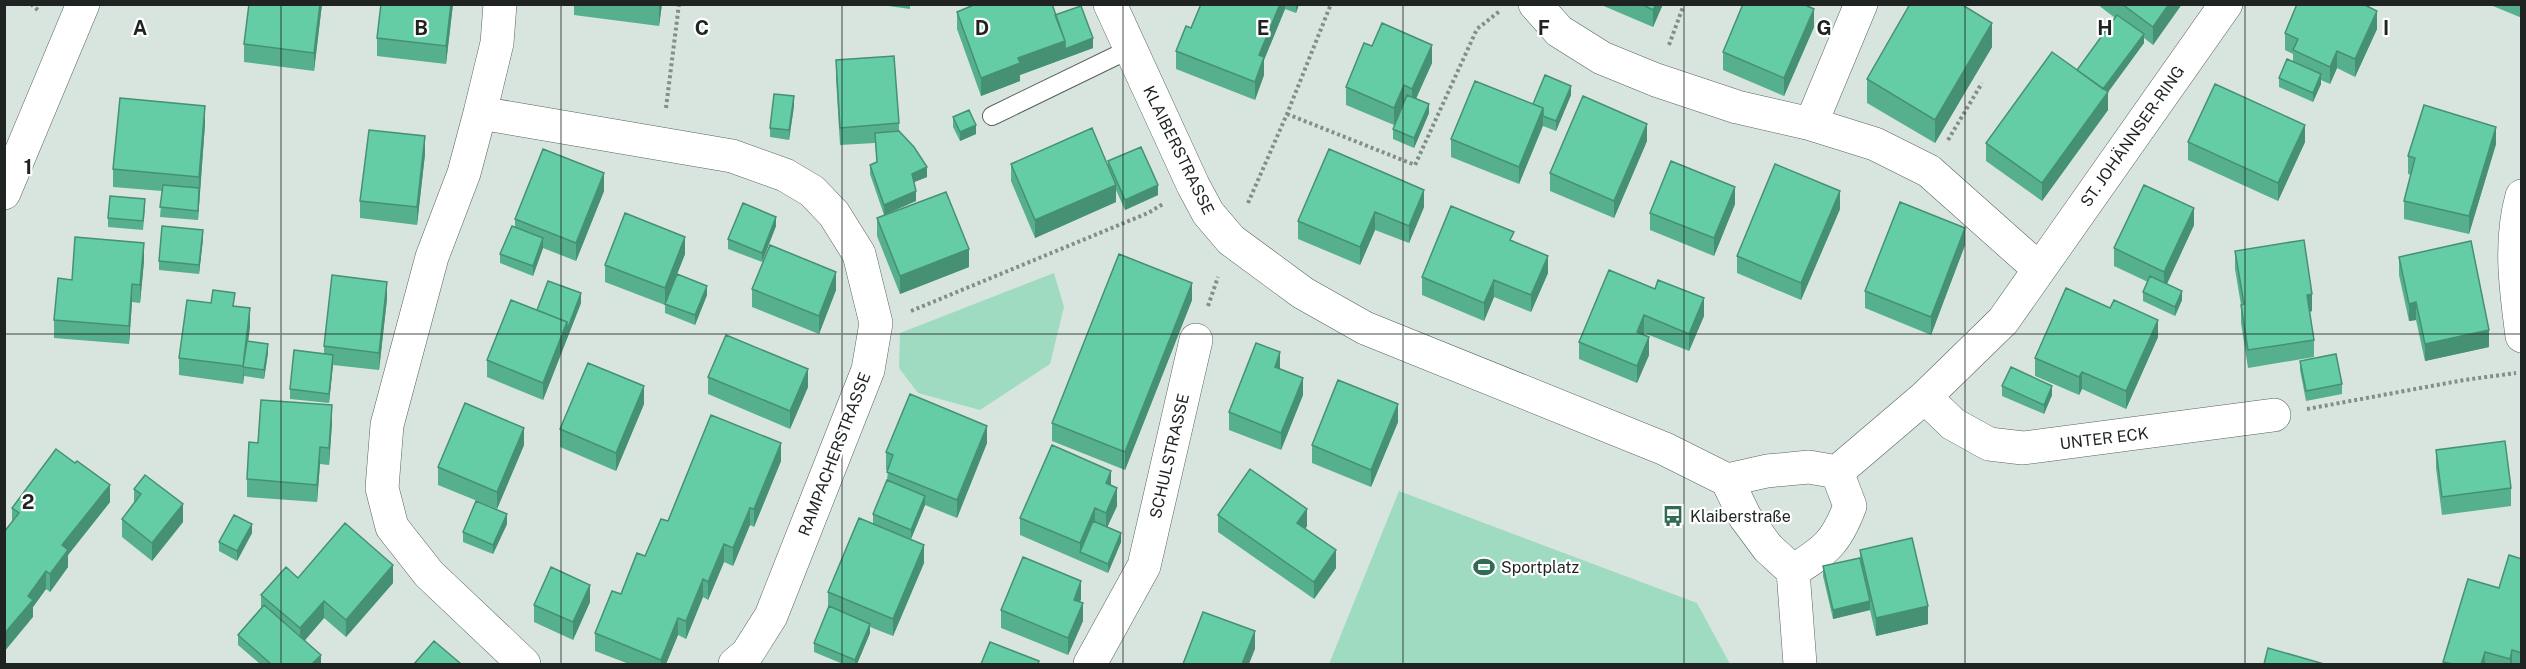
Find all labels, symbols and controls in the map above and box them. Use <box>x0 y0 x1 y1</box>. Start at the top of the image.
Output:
text: A <box>133 16 147 40</box>
text: B <box>414 16 428 40</box>
text: C <box>695 16 709 40</box>
text: D <box>975 16 989 40</box>
text: E <box>1257 16 1269 40</box>
text: F <box>1538 16 1550 40</box>
text: G <box>1816 16 1832 40</box>
text: H <box>2097 16 2113 40</box>
text: I <box>2383 16 2389 40</box>
street label: ST. JOHÄNNSER-RING <box>2076 62 2188 210</box>
street label: KLAIBERSTRASSE <box>1139 83 1218 218</box>
text: 1 <box>24 155 32 179</box>
street label: RAMPACHERSTRASSE <box>794 370 874 539</box>
street label: SCHULSTRASSE <box>1146 392 1193 520</box>
street label: UNTER ECK <box>2059 424 2150 453</box>
text: 2 <box>22 490 34 514</box>
bus stop icon: Klaiberstraße <box>1661 504 1685 528</box>
place label: Klaiberstraße <box>1690 507 1791 526</box>
sports icon: Sportplatz <box>1472 555 1496 579</box>
place label: Sportplatz <box>1501 558 1580 577</box>

